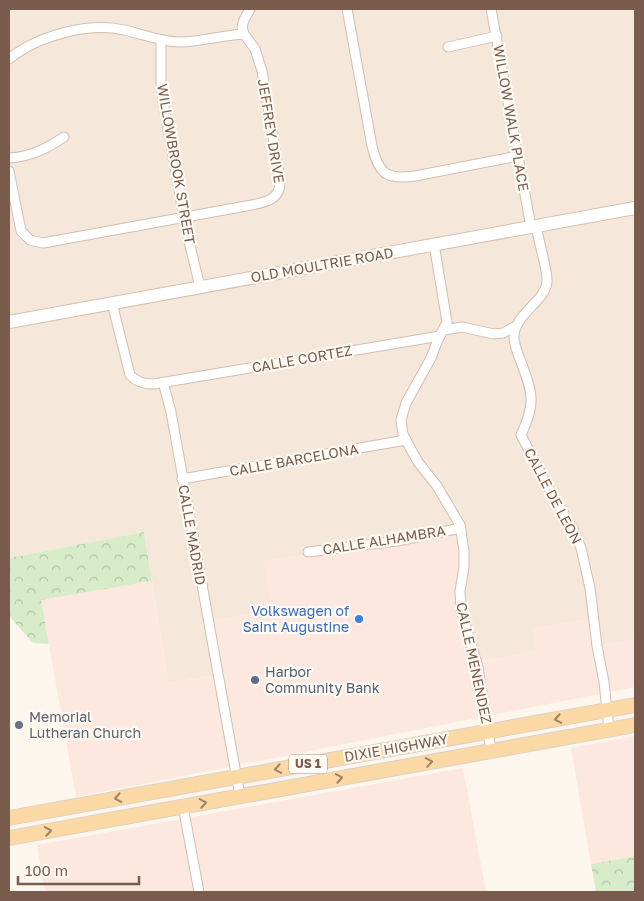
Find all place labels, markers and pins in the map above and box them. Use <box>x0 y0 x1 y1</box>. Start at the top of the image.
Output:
place label: Volkswagen of Saint Augustine <box>243 602 349 635</box>
marker: Volkswagen of Saint Augustine <box>353 613 365 625</box>
place label: Harbor Community Bank <box>265 663 380 696</box>
marker: Harbor Community Bank <box>249 674 261 686</box>
place label: Memorial Lutheran Church <box>29 708 141 741</box>
marker: Memorial Lutheran Church <box>13 719 25 731</box>

